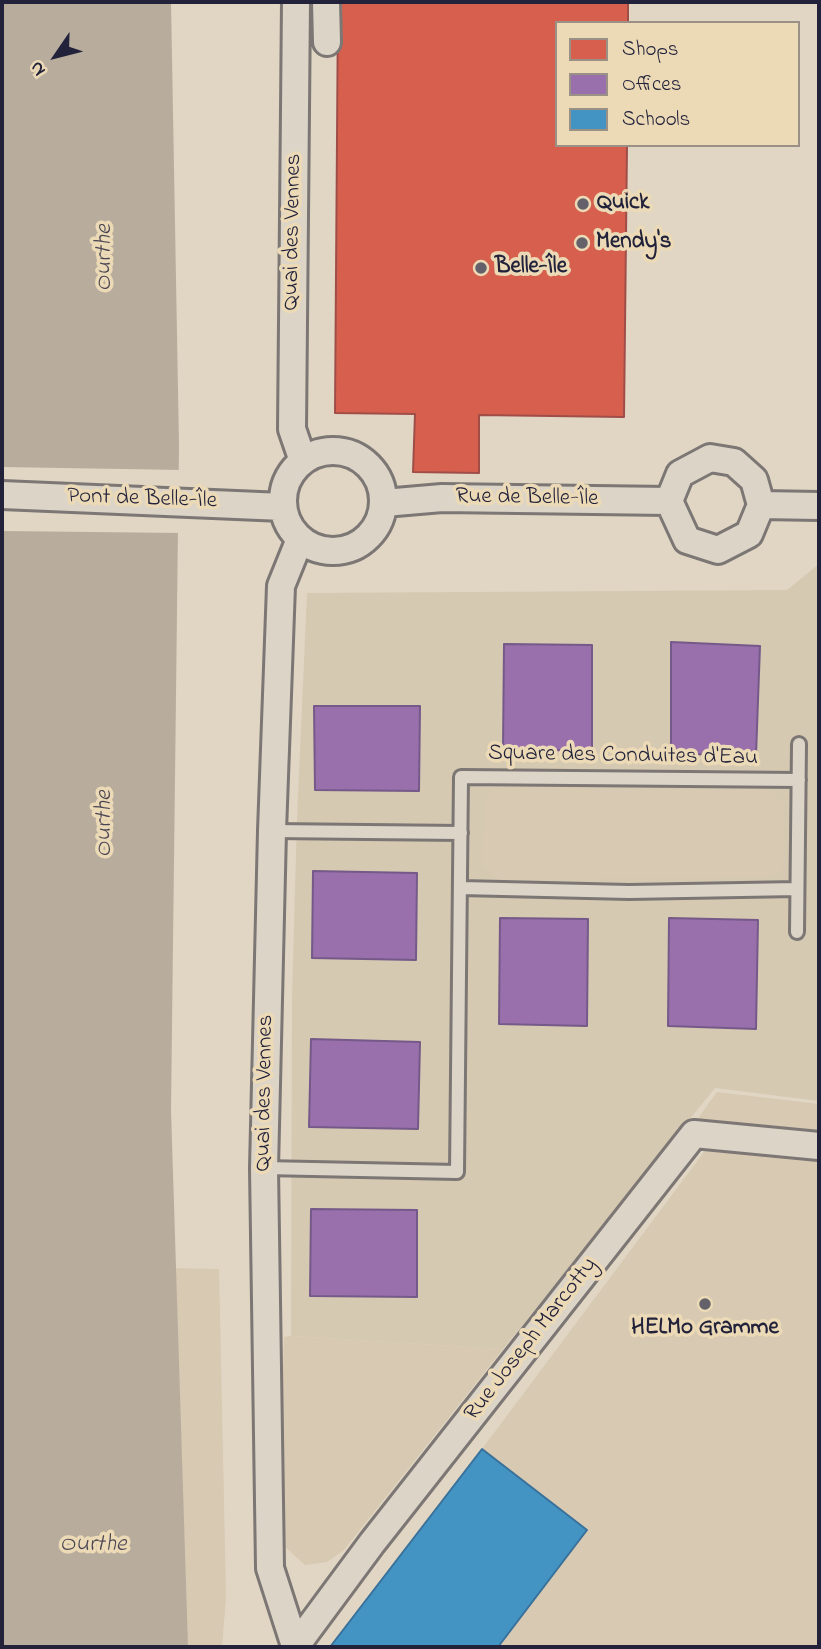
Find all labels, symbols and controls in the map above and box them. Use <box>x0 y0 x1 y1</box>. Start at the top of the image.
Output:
north arrow <box>21 21 91 91</box>
legend <box>555 21 800 147</box>
text: Shops <box>622 35 679 65</box>
text: N <box>24 55 53 81</box>
text: Offices <box>622 70 681 100</box>
text: Schools <box>622 105 690 135</box>
street label: Quai des Vennes <box>279 153 309 311</box>
place label: Quick <box>597 190 649 218</box>
marker: Quick <box>575 196 591 212</box>
water label: Ourthe <box>92 224 120 292</box>
place label: Mendy's <box>596 229 671 257</box>
marker: Mendy's <box>574 235 590 251</box>
place label: Belle-Île <box>495 254 567 282</box>
marker: Belle-Île <box>473 260 489 276</box>
street label: Pont de Belle-Île <box>67 484 217 516</box>
street label: Rue de Belle-Île <box>455 484 599 514</box>
street label: Square des Conduites d'Eau <box>488 741 758 773</box>
water label: Ourthe <box>92 790 120 858</box>
street label: Quai des Vennes <box>251 1014 281 1172</box>
street label: Rue Joseph Marcotty <box>460 1253 604 1427</box>
marker: HELMo Gramme <box>697 1296 713 1312</box>
place label: HELMo Gramme <box>631 1315 779 1343</box>
water label: Ourthe <box>59 1532 127 1560</box>

